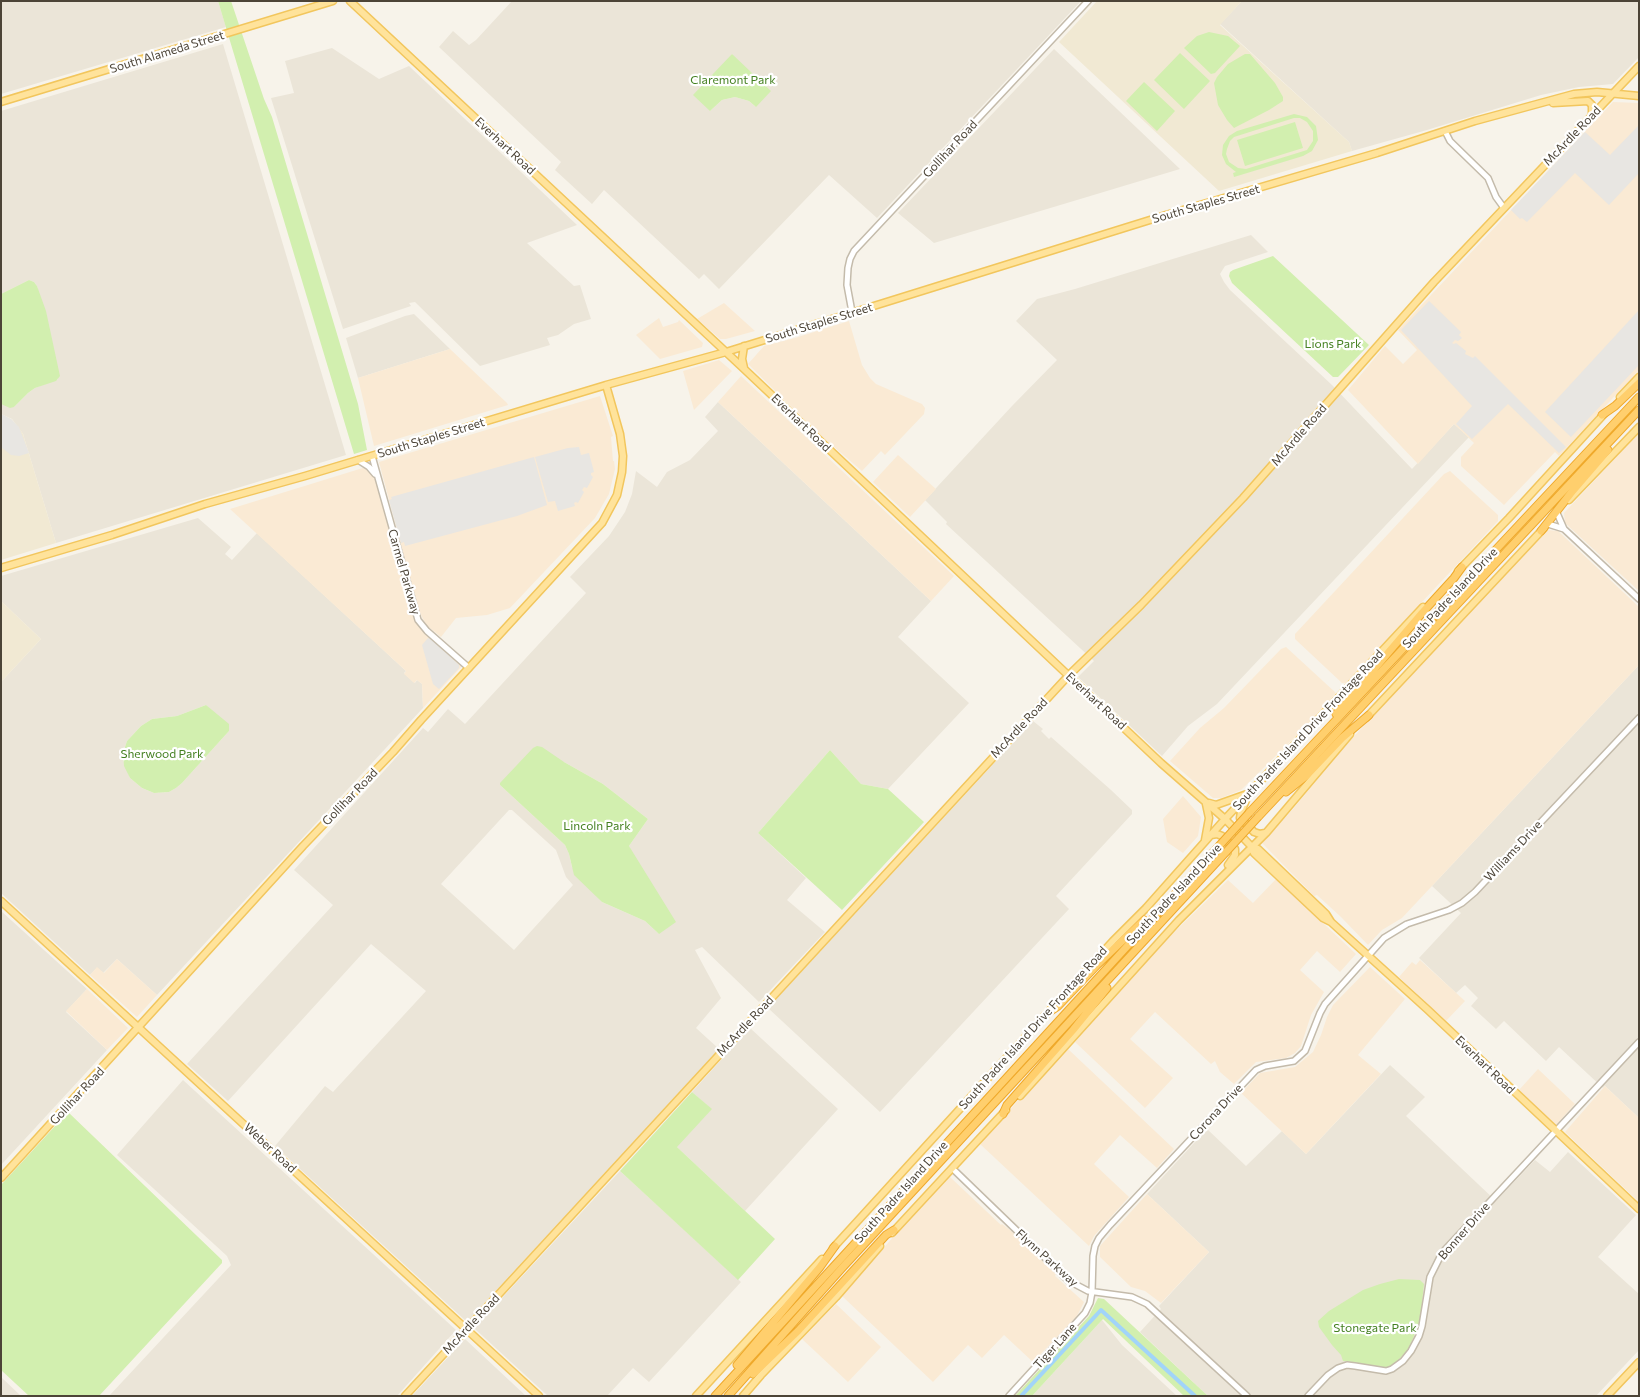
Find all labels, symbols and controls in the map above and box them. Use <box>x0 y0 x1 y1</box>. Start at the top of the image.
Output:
street label: South Alameda Street <box>108 28 226 76</box>
park label: Claremont Park <box>690 73 776 87</box>
street label: McArdle Road <box>1540 103 1604 169</box>
street label: Everhart Road <box>472 114 538 178</box>
street label: Gollihar Road <box>920 117 980 181</box>
street label: South Staples Street <box>1151 182 1261 226</box>
street label: South Staples Street <box>764 300 874 346</box>
park label: Lions Park <box>1305 337 1361 351</box>
street label: Everhart Road <box>768 391 834 455</box>
street label: McArdle Road <box>1268 401 1330 469</box>
street label: South Staples Street <box>376 415 486 461</box>
street label: Carmel Parkway <box>385 528 423 616</box>
street label: South Padre Island Drive <box>1400 545 1500 651</box>
street label: South Padre Island Drive Frontage Road <box>1230 647 1386 813</box>
street label: Everhart Road <box>1063 669 1129 733</box>
street label: McArdle Road <box>988 695 1050 761</box>
park label: Sherwood Park <box>120 747 204 761</box>
street label: Gollihar Road <box>319 766 381 828</box>
street label: Williams Drive <box>1481 818 1545 884</box>
park label: Lincoln Park <box>563 819 631 833</box>
street label: South Padre Island Drive <box>1124 841 1224 947</box>
street label: South Padre Island Drive Frontage Road <box>956 944 1110 1112</box>
street label: McArdle Road <box>714 993 776 1059</box>
street label: Everhart Road <box>1452 1033 1518 1097</box>
street label: Gollihar Road <box>47 1064 107 1128</box>
street label: Corona Drive <box>1186 1081 1246 1143</box>
street label: Weber Road <box>241 1120 299 1176</box>
street label: South Padre Island Drive <box>851 1138 951 1246</box>
street label: Bonner Drive <box>1435 1199 1493 1263</box>
street label: Flynn Parkway <box>1013 1226 1081 1290</box>
street label: McArdle Road <box>440 1291 502 1357</box>
street label: Tiger Lane <box>1031 1320 1079 1372</box>
park label: Stonegate Park <box>1333 1321 1417 1335</box>

